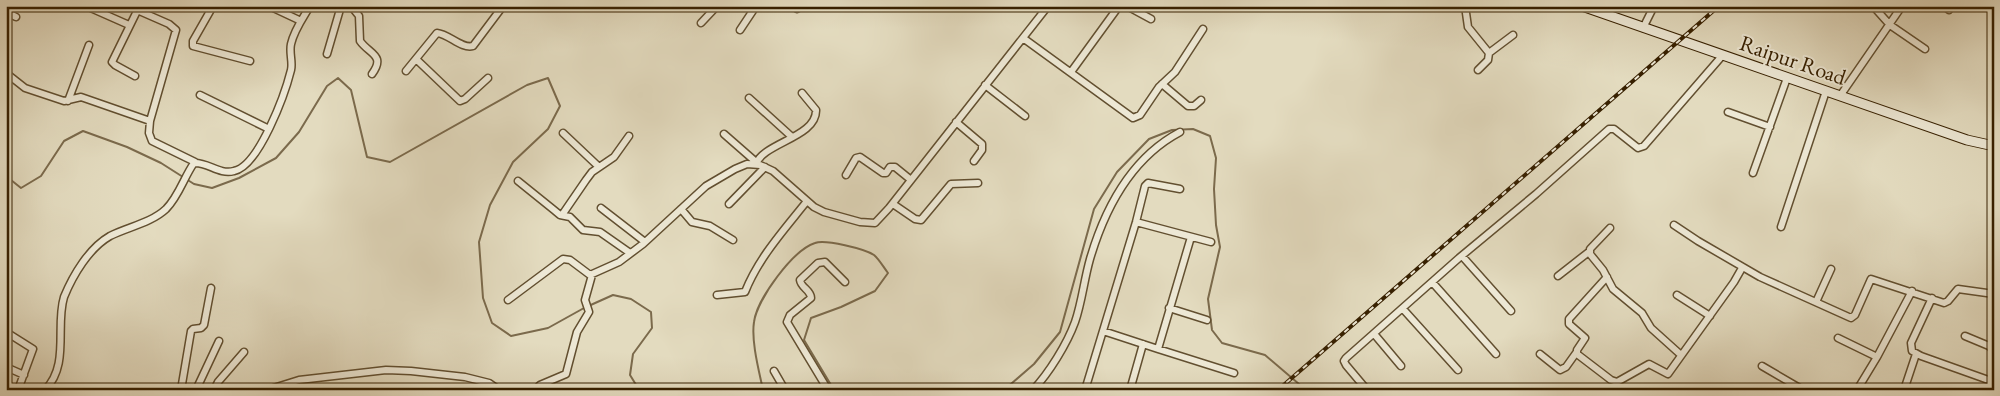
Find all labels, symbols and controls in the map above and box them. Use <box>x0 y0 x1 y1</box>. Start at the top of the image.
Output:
street label: Raipur Road <box>1736 28 1851 92</box>

